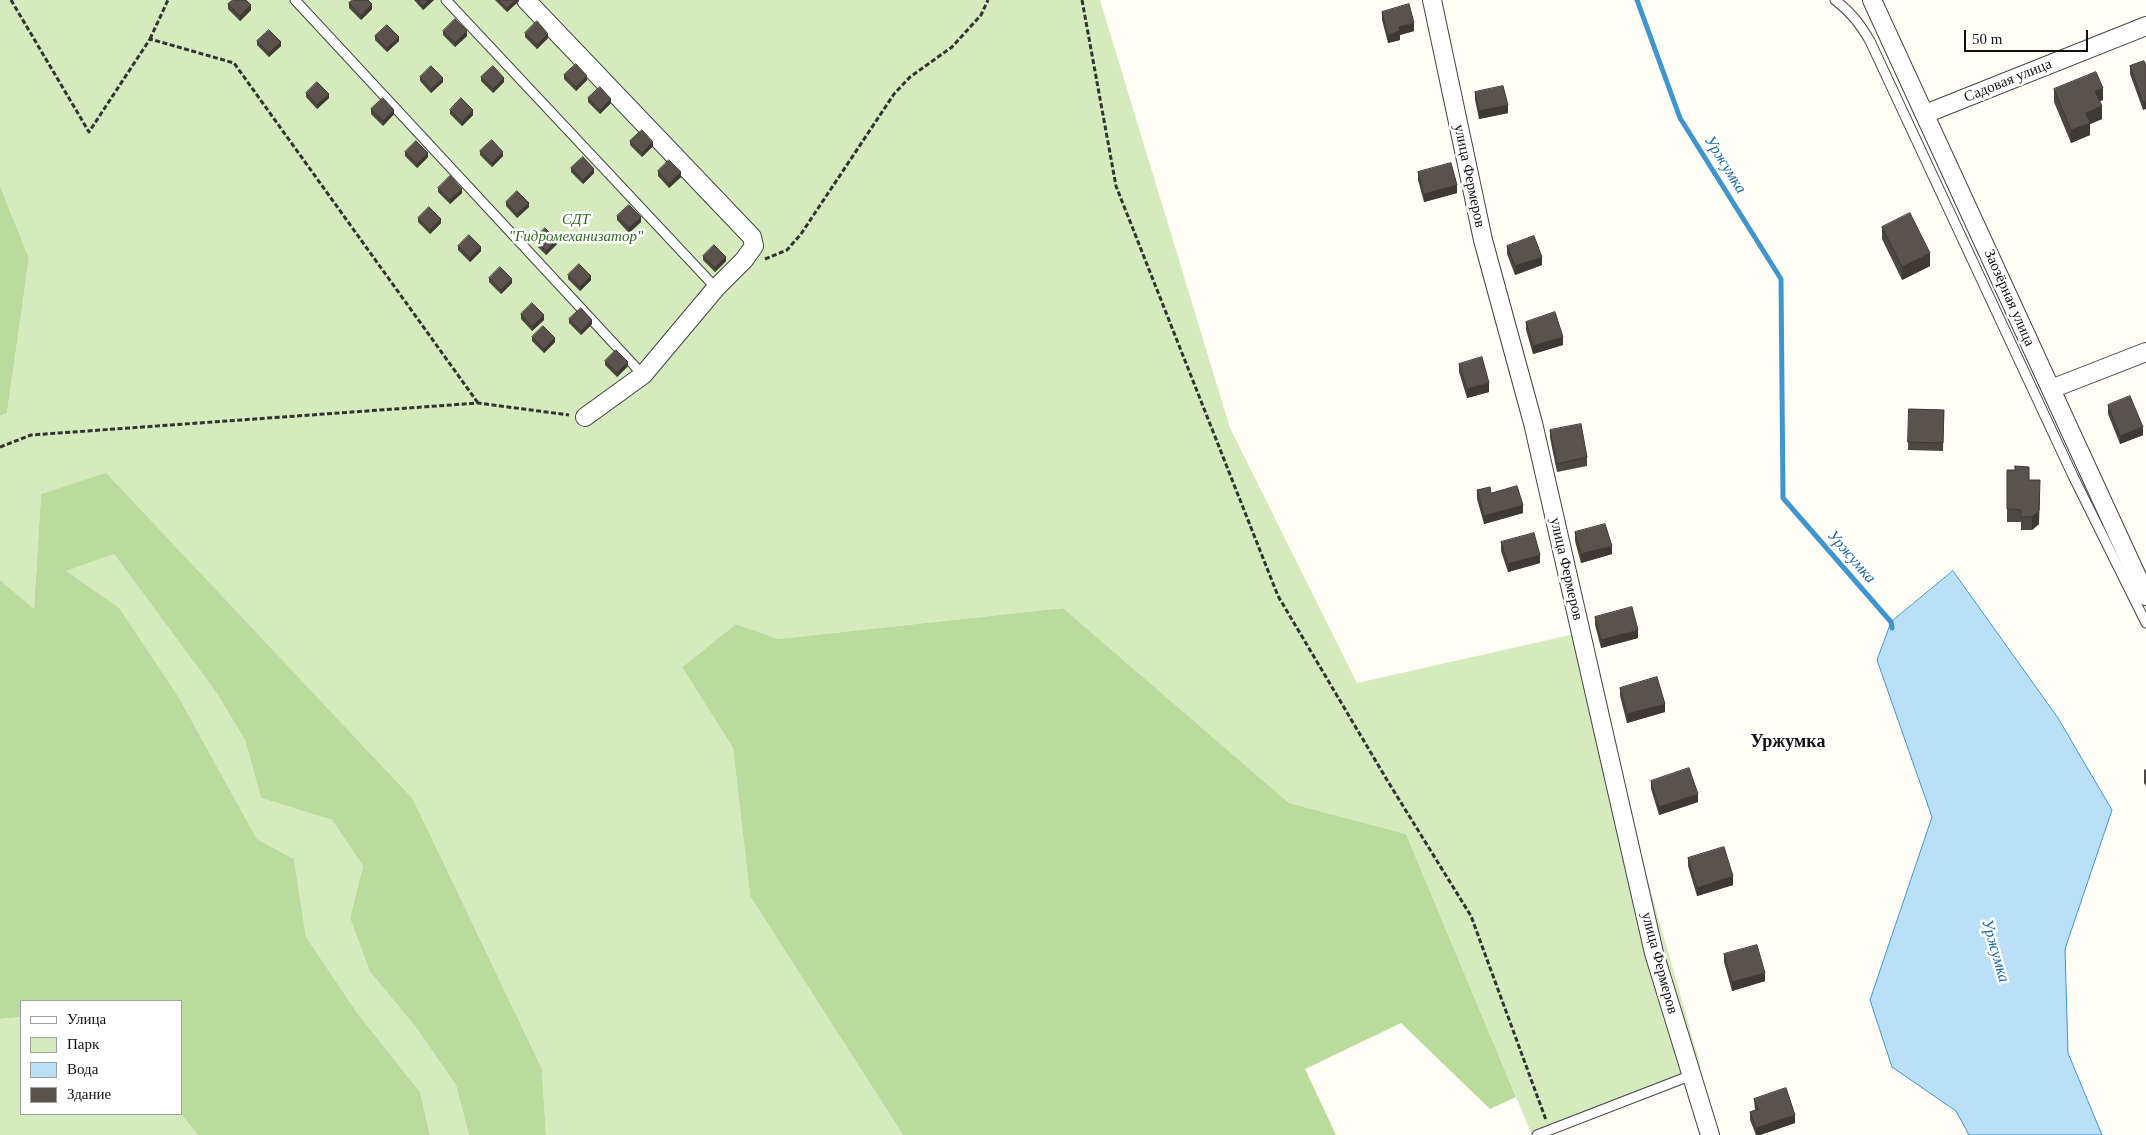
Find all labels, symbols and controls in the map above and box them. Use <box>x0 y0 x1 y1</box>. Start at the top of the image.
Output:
scale bar <box>1966 20 2090 52</box>
text: 50 m <box>1972 31 2002 47</box>
street label: Садовая улица <box>1962 55 2054 107</box>
street label: улица Фермеров <box>1449 123 1489 229</box>
water label: Уржумка <box>1700 133 1750 197</box>
park label: СДТ "Гидромеханизатор" <box>509 211 643 246</box>
street label: Заозёрная улица <box>1980 247 2038 349</box>
street label: улица Фермеров <box>1545 516 1587 622</box>
water label: Уржумка <box>1823 526 1879 588</box>
district label: Уржумка <box>1751 731 1825 753</box>
street label: улица Фермеров <box>1637 910 1681 1016</box>
water label: Уржумка <box>1977 917 2013 985</box>
legend <box>20 1000 182 1115</box>
text: Улица <box>67 1011 106 1027</box>
text: Парк <box>67 1036 99 1052</box>
text: Вода <box>67 1061 98 1077</box>
text: Здание <box>67 1086 111 1102</box>

